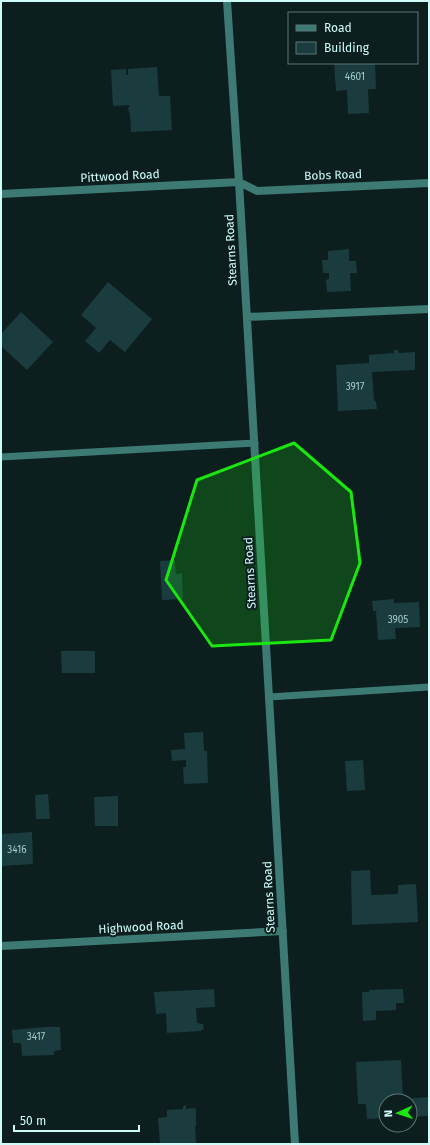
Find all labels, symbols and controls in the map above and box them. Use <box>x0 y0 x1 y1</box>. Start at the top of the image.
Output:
legend <box>288 12 418 64</box>
text: Road <box>324 21 352 35</box>
text: Building <box>324 41 370 55</box>
house number: 4601 <box>345 71 365 83</box>
street label: Pittwood Road <box>80 167 160 185</box>
street label: Bobs Road <box>304 167 362 183</box>
street label: Stearns Road <box>222 214 240 286</box>
house number: 3917 <box>346 381 365 393</box>
street label: Stearns Road <box>241 537 259 609</box>
house number: 3905 <box>388 614 408 626</box>
house number: 3416 <box>7 844 27 856</box>
street label: Stearns Road <box>260 861 278 933</box>
street label: Highwood Road <box>98 918 184 936</box>
house number: 3417 <box>27 1031 46 1043</box>
north arrow <box>378 1093 418 1133</box>
scale bar <box>14 1107 139 1133</box>
text: N <box>382 1110 395 1117</box>
text: 50 m <box>20 1114 46 1128</box>

